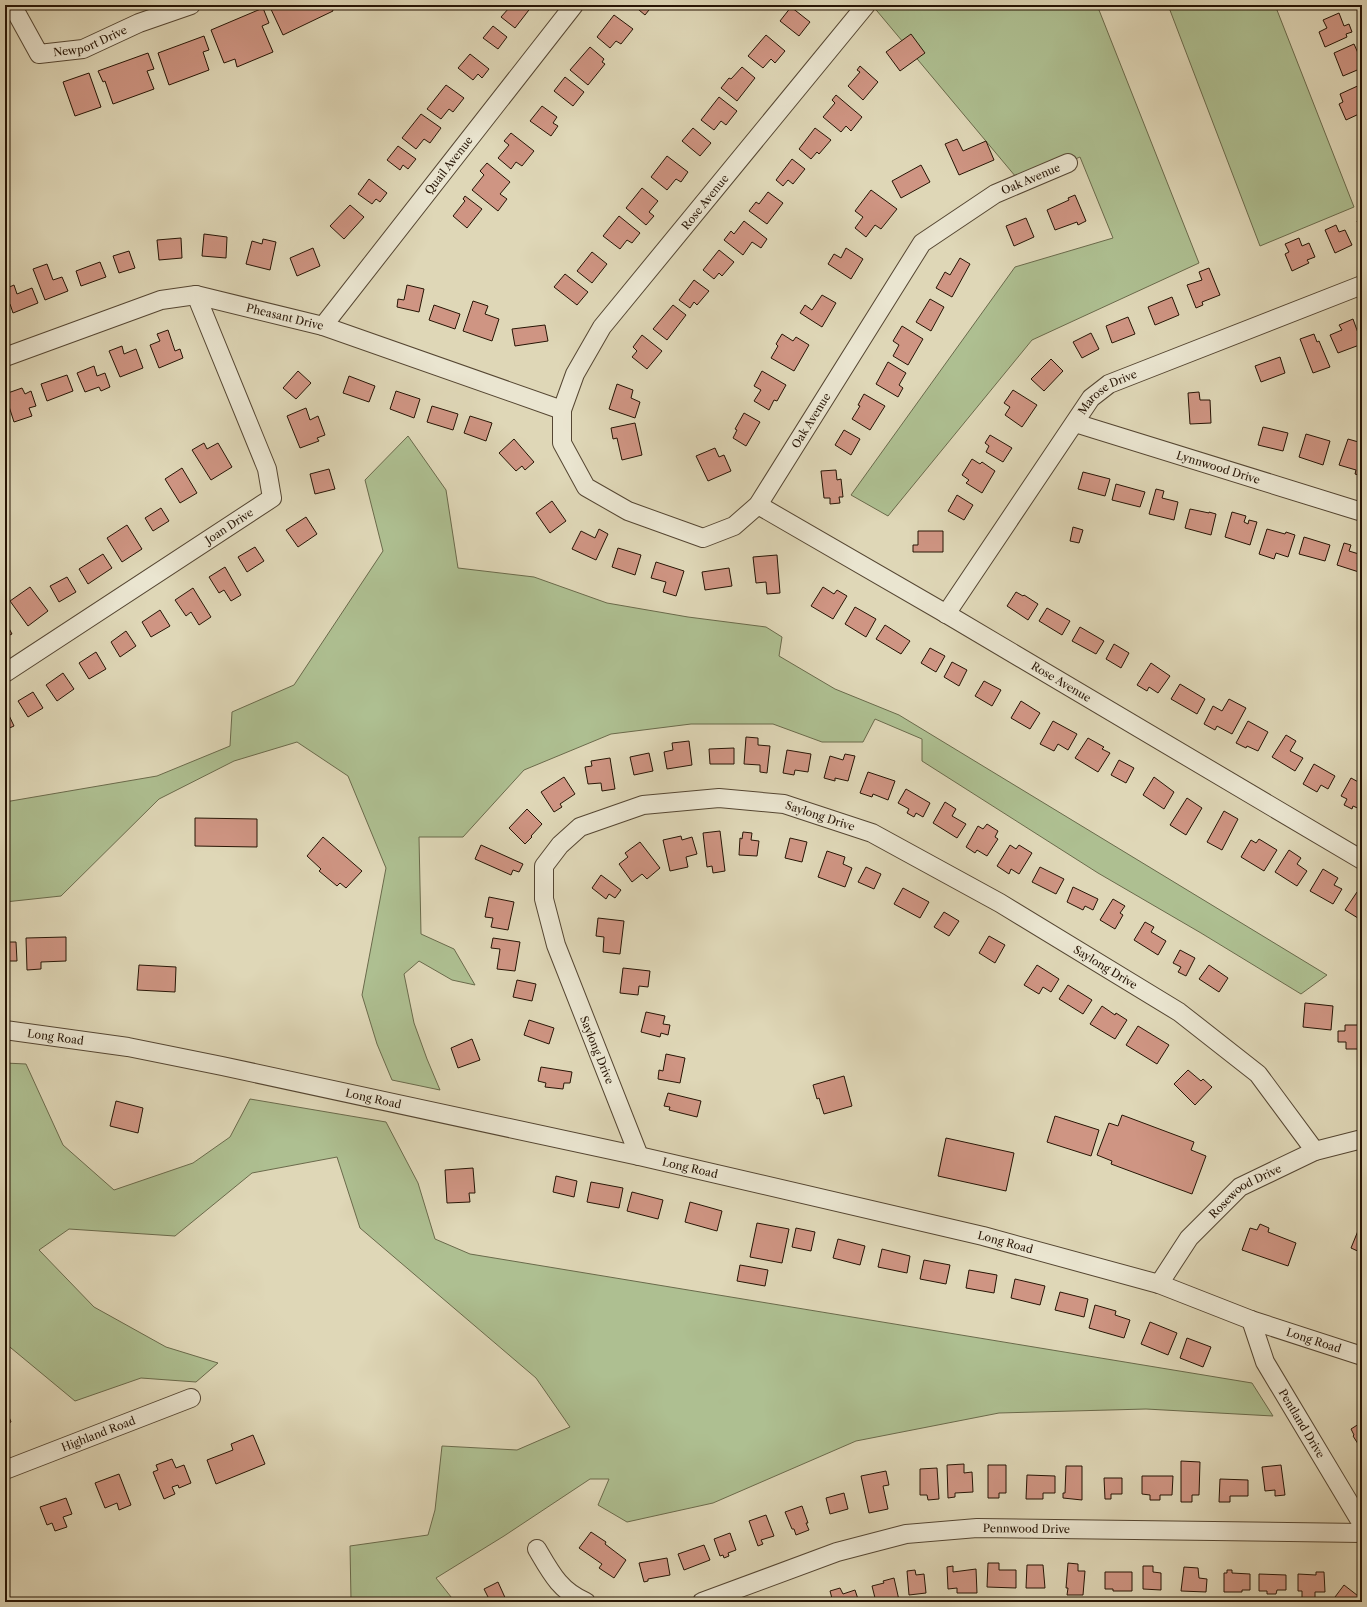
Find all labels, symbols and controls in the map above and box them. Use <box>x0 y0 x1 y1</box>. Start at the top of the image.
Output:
street label: Newport Drive <box>52 23 129 59</box>
street label: Quail Avenue <box>422 133 476 197</box>
street label: Oak Avenue <box>999 160 1062 198</box>
street label: Rose Avenue <box>678 171 732 233</box>
street label: Pheasant Drive <box>245 301 325 333</box>
street label: Marose Drive <box>1075 367 1139 417</box>
street label: Oak Avenue <box>788 390 834 451</box>
street label: Lynnwood Drive <box>1175 448 1262 487</box>
street label: Joan Drive <box>201 505 256 548</box>
street label: Rose Avenue <box>1029 659 1094 705</box>
street label: Saylong Drive <box>784 798 857 834</box>
street label: Saylong Drive <box>1071 942 1140 992</box>
street label: Saylong Drive <box>577 1014 617 1086</box>
street label: Long Road <box>26 1026 85 1048</box>
street label: Long Road <box>344 1086 403 1112</box>
street label: Long Road <box>661 1155 720 1181</box>
street label: Rosewood Drive <box>1206 1161 1284 1221</box>
street label: Long Road <box>976 1228 1035 1256</box>
street label: Long Road <box>1285 1325 1343 1356</box>
street label: Pentland Drive <box>1276 1386 1328 1461</box>
street label: Highland Road <box>59 1413 138 1455</box>
street label: Pennwood Drive <box>983 1521 1070 1536</box>

